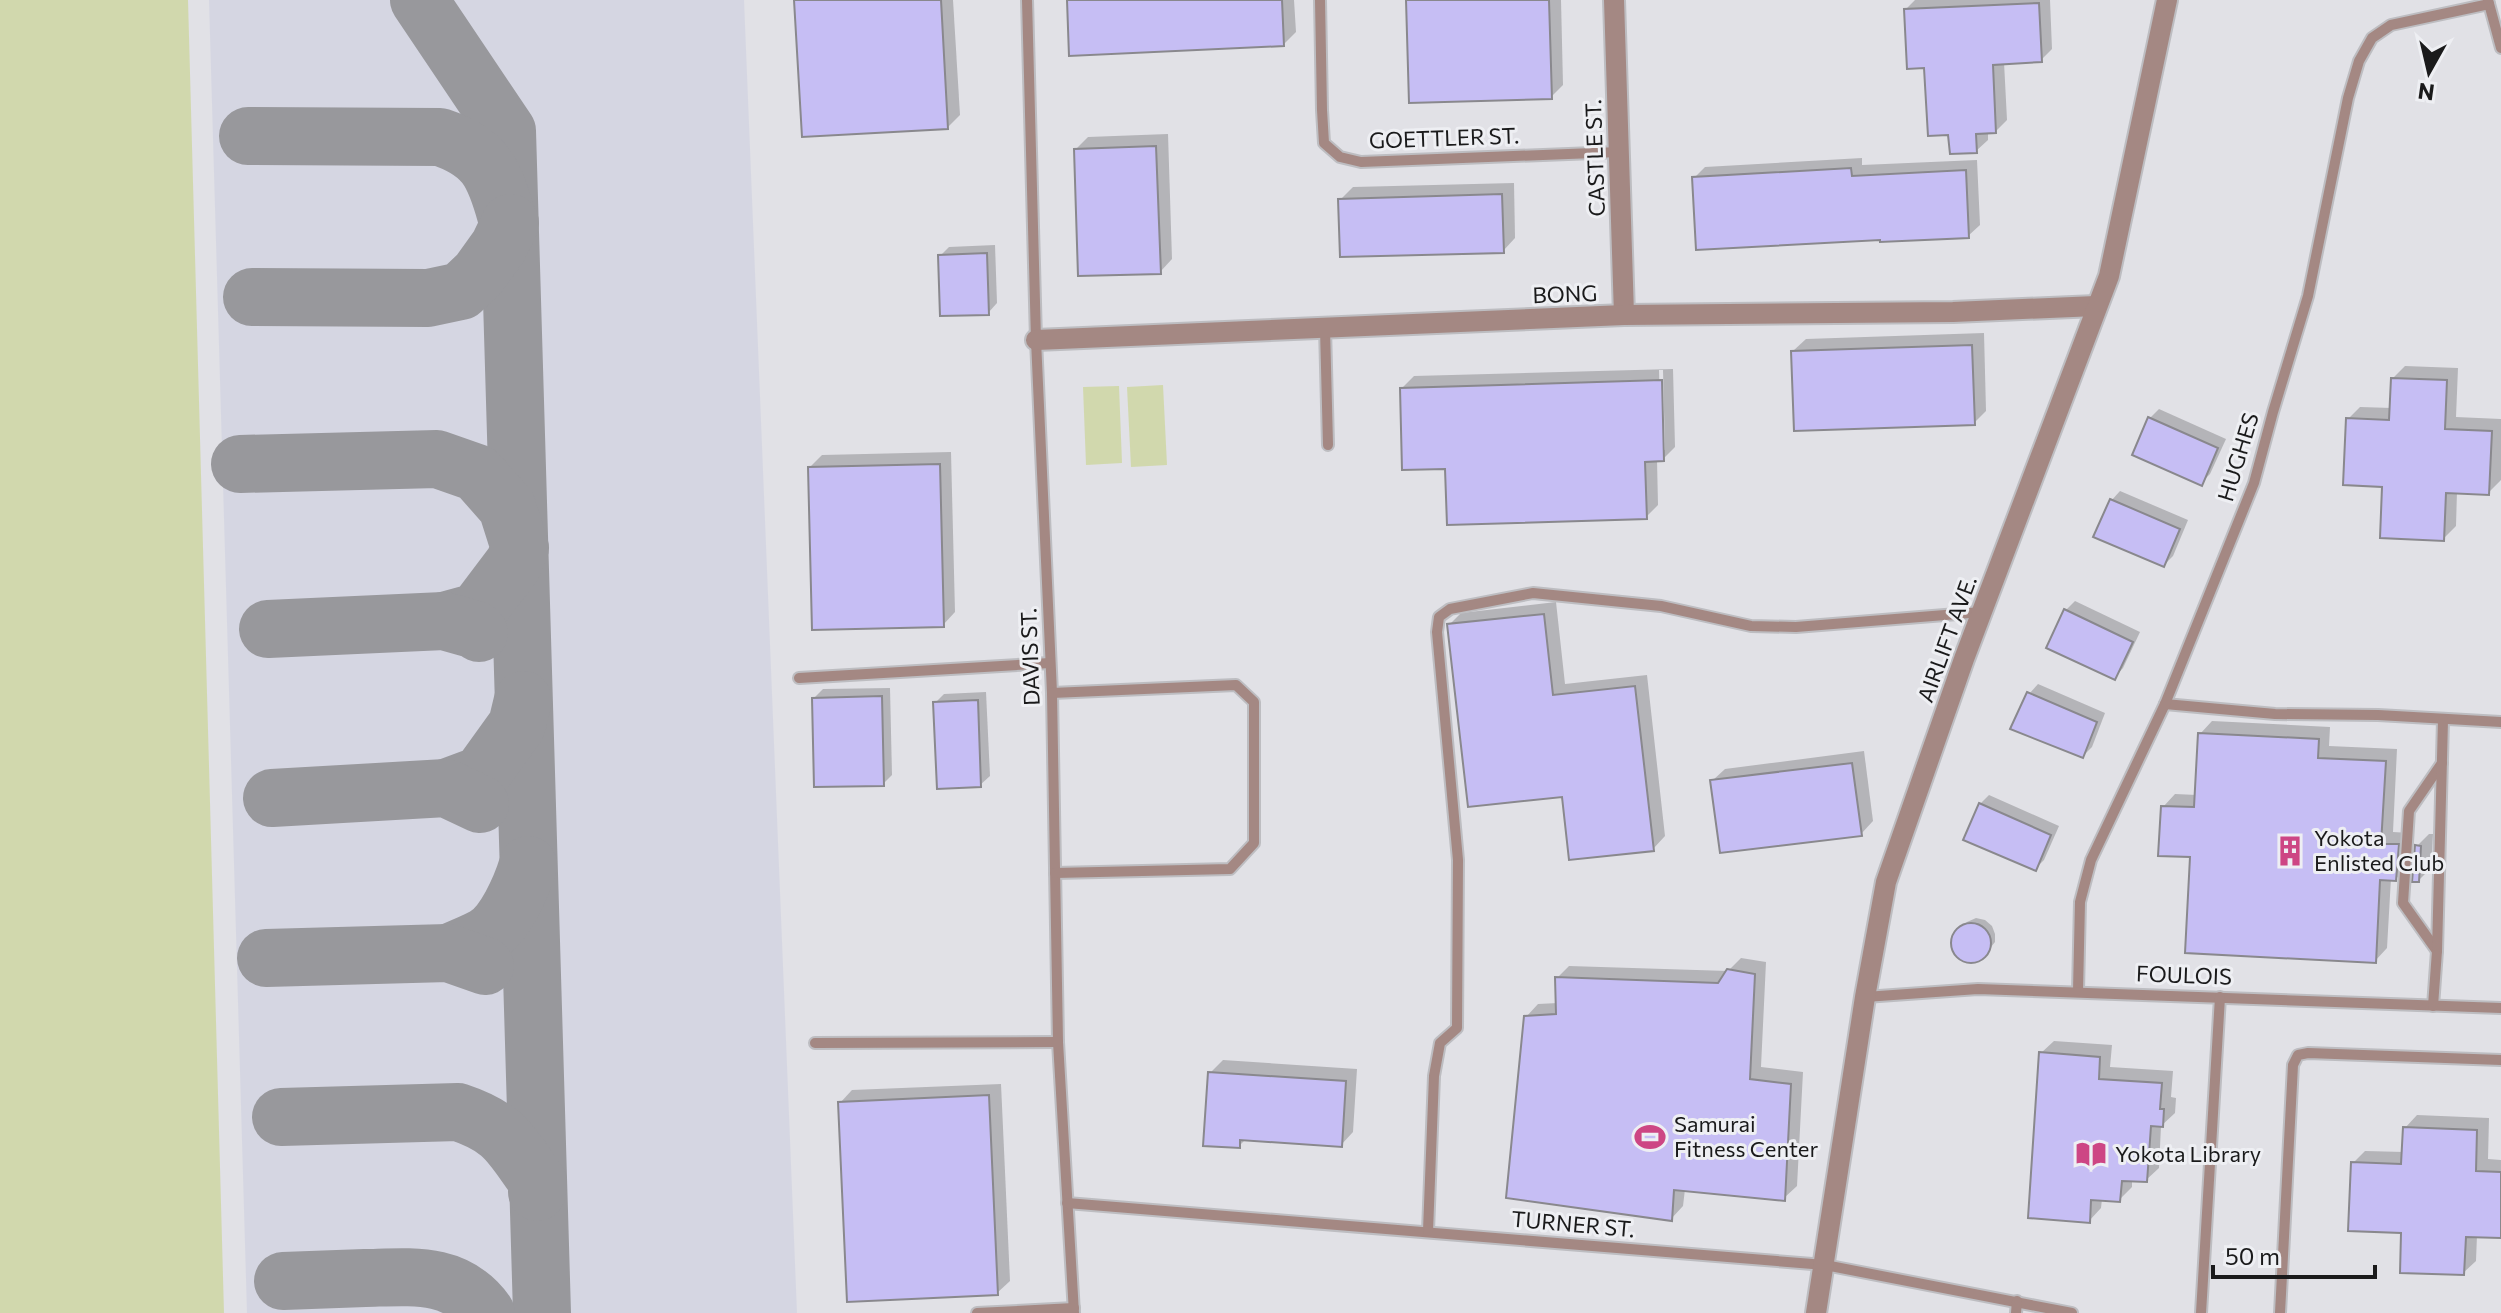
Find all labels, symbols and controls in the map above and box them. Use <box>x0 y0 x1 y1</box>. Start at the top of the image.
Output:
north arrow <box>2389 32 2469 112</box>
text: N <box>2416 78 2436 107</box>
street label: CASTLE ST. <box>1579 99 1610 217</box>
street label: GOETTLER ST. <box>1368 121 1520 154</box>
street label: BONG <box>1532 279 1598 308</box>
street label: HUGHES <box>2211 409 2264 504</box>
street label: AIRLIFT AVE. <box>1911 572 1982 706</box>
street label: DAVIS ST. <box>1014 608 1045 706</box>
place label: Yokota Enlisted Club <box>2314 824 2444 876</box>
building icon: Yokota Enlisted Club <box>2273 834 2307 868</box>
street label: FOULOIS <box>2136 959 2232 990</box>
place label: Samurai Fitness Center <box>1674 1110 1818 1162</box>
sports icon: Samurai Fitness Center <box>1633 1120 1667 1154</box>
library icon: Yokota Library <box>2074 1137 2108 1171</box>
place label: Yokota Library <box>2115 1140 2261 1167</box>
street label: TURNER ST. <box>1510 1205 1636 1242</box>
scale bar <box>2213 1229 2375 1279</box>
text: 50 m <box>2225 1241 2280 1270</box>

